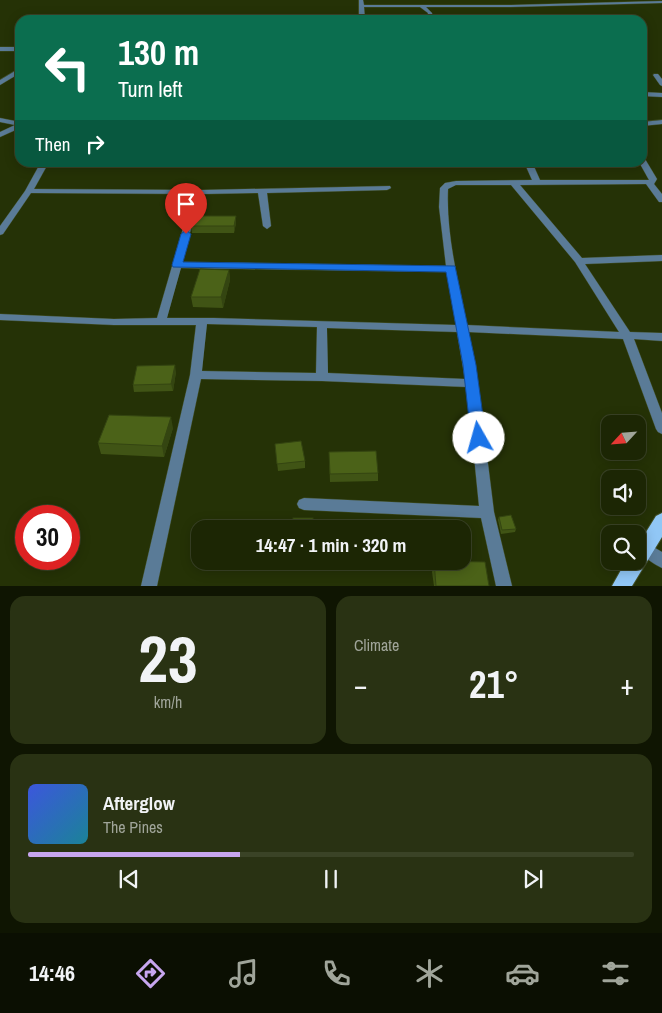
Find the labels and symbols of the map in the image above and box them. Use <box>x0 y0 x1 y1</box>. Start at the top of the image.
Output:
pin <box>165 183 207 234</box>
position arrow <box>452 411 504 463</box>
north arrow <box>601 415 646 460</box>
speed limit sign: 30 <box>15 505 80 570</box>

